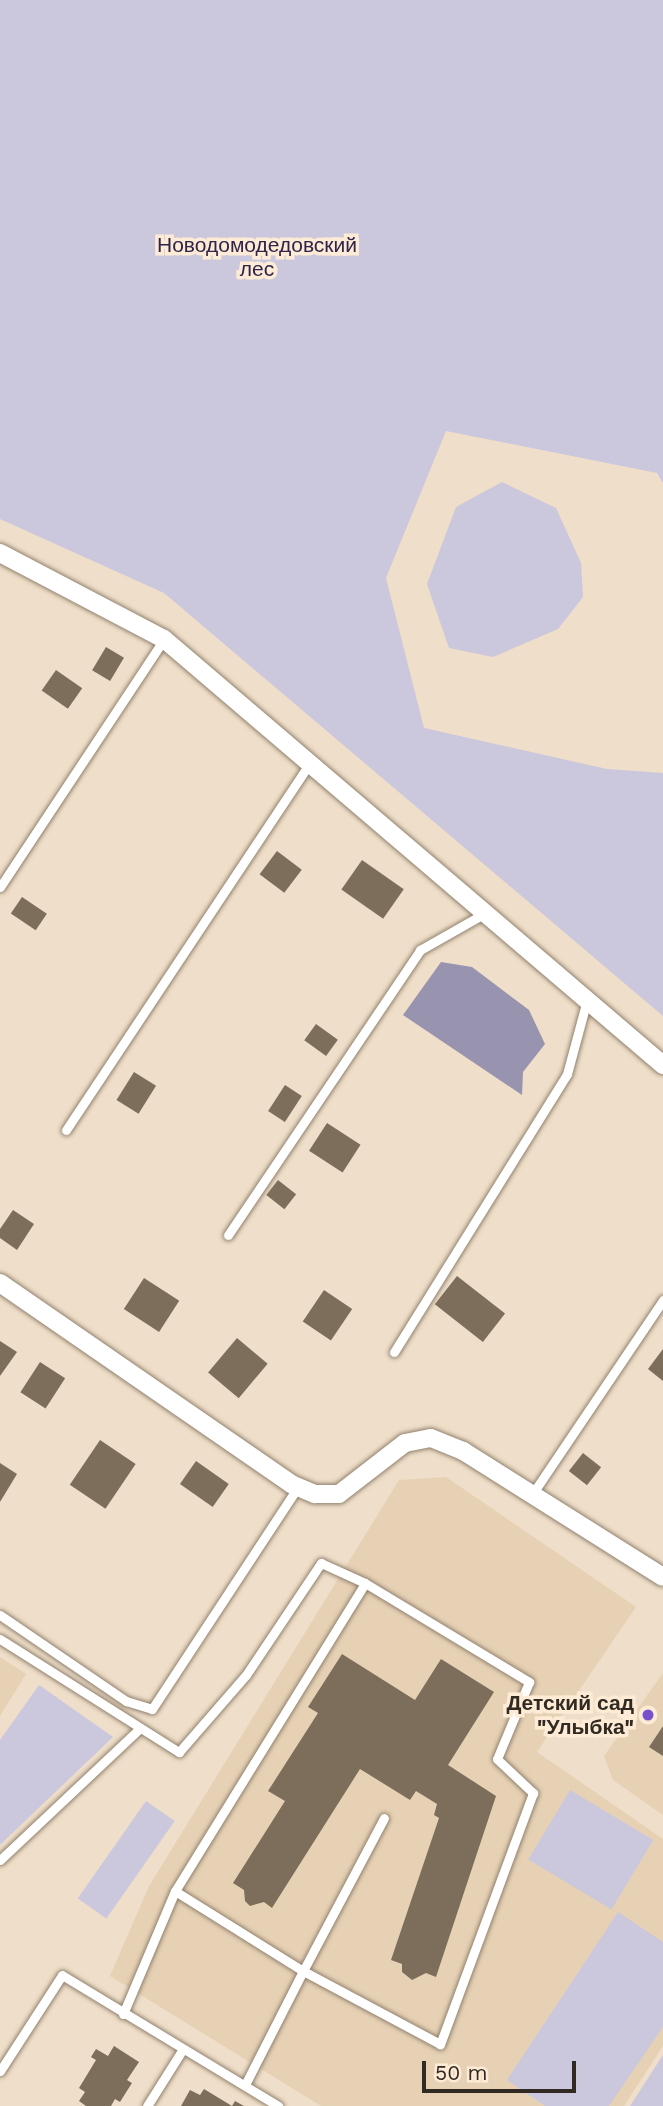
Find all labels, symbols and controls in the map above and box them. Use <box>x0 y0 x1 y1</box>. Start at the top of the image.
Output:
park label: Новодомодедовский лес <box>157 232 357 282</box>
place label: Детский сад "Улыбка" <box>506 1690 634 1740</box>
marker: Детский сад "Улыбка" <box>640 1707 656 1723</box>
scale bar <box>425 2046 579 2090</box>
text: 50 m <box>435 2060 487 2085</box>

